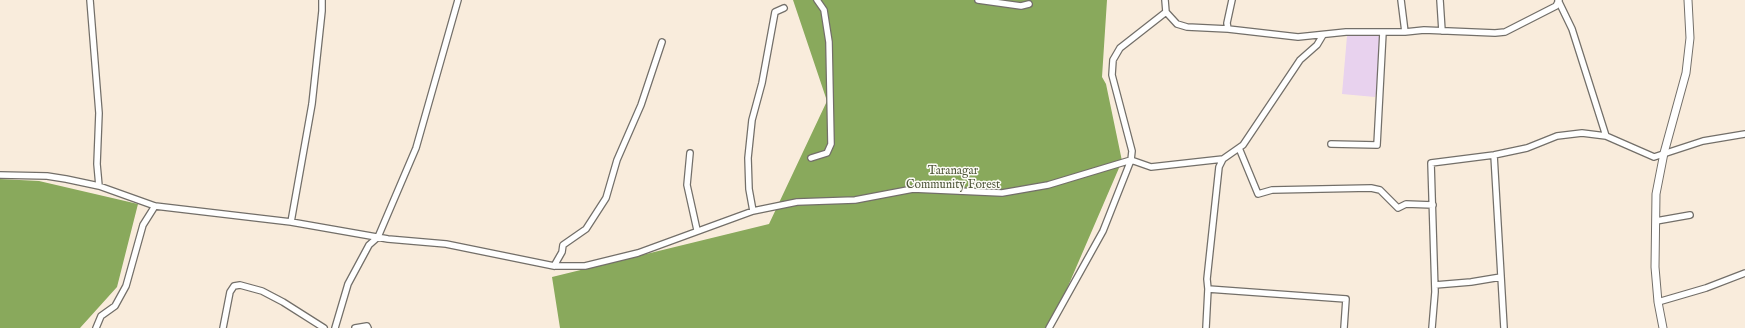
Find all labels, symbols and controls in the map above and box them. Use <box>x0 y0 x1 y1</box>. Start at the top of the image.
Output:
park label: Taranagar Community Forest <box>906 165 1000 193</box>

